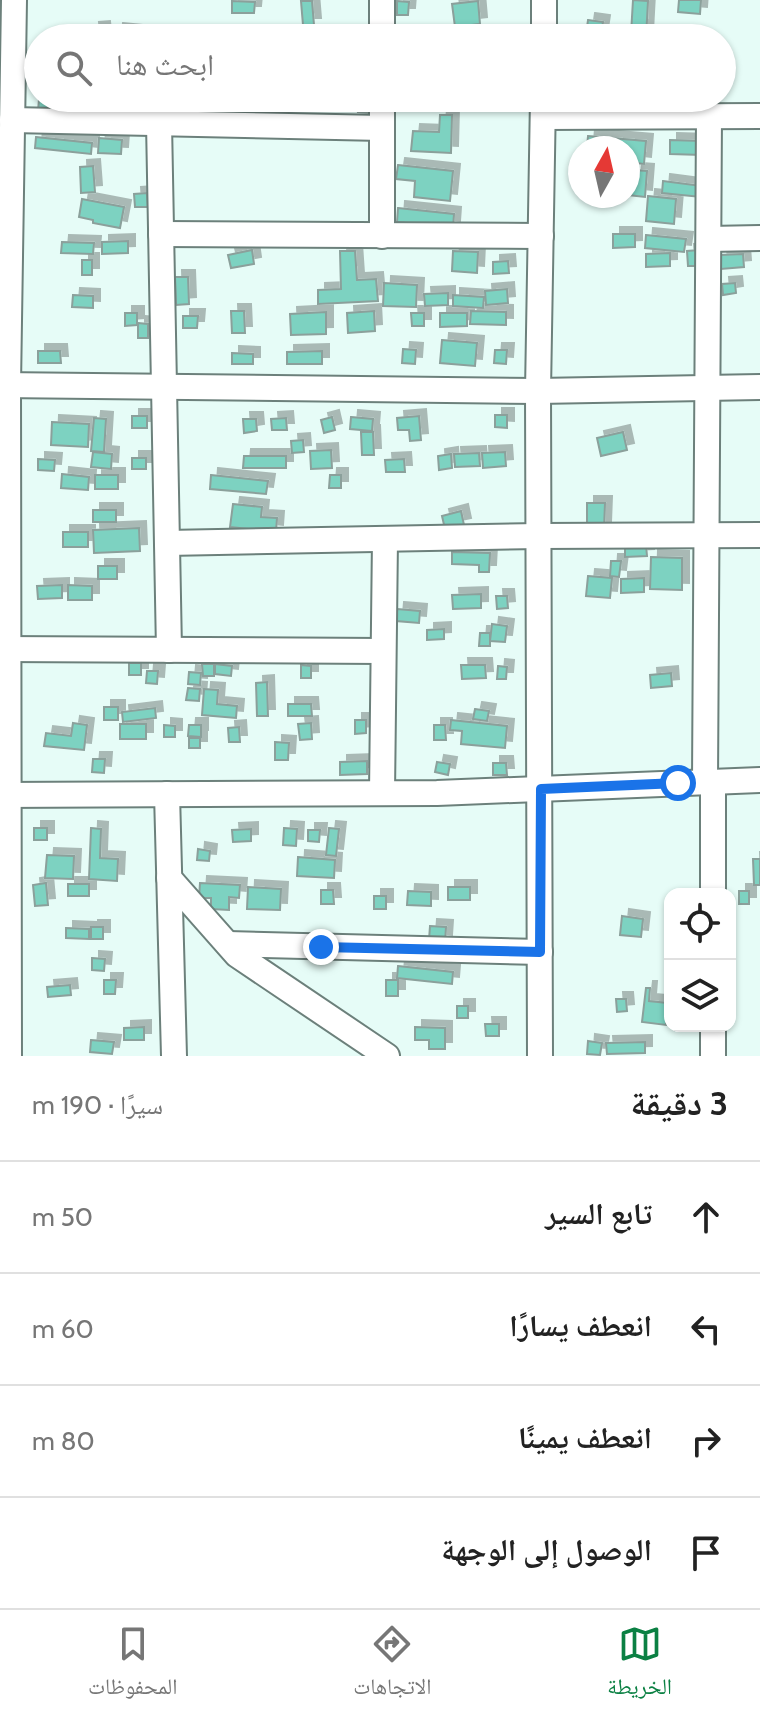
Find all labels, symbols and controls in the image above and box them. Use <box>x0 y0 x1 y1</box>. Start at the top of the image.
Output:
search box <box>24 24 736 112</box>
icon: search <box>52 46 96 90</box>
text: ابحث هنا <box>116 46 214 83</box>
north arrow <box>568 136 640 208</box>
route start <box>660 765 696 801</box>
map controls <box>664 888 736 1032</box>
button: locate <box>664 888 736 960</box>
route end <box>303 929 339 965</box>
button: layers <box>664 960 736 1032</box>
text: 3 دقيقة <box>631 1082 728 1124</box>
text: سيرًا · 190 m <box>32 1089 163 1121</box>
text: تابع السير <box>545 1195 652 1232</box>
icon: ahead <box>684 1195 728 1239</box>
text: 50 m <box>32 1201 93 1233</box>
text: انعطف يسارًا <box>509 1307 652 1344</box>
icon: left <box>684 1307 728 1351</box>
text: 60 m <box>32 1313 94 1345</box>
text: انعطف يمينًا <box>518 1419 652 1456</box>
icon: right <box>684 1419 728 1463</box>
text: 80 m <box>32 1425 95 1457</box>
text: الوصول إلى الوجهة <box>441 1531 652 1568</box>
icon: arrive <box>684 1531 728 1575</box>
tab: المحفوظات <box>88 1622 177 1708</box>
tab: الاتجاهات <box>353 1622 431 1708</box>
tab: الخريطة <box>607 1622 672 1708</box>

